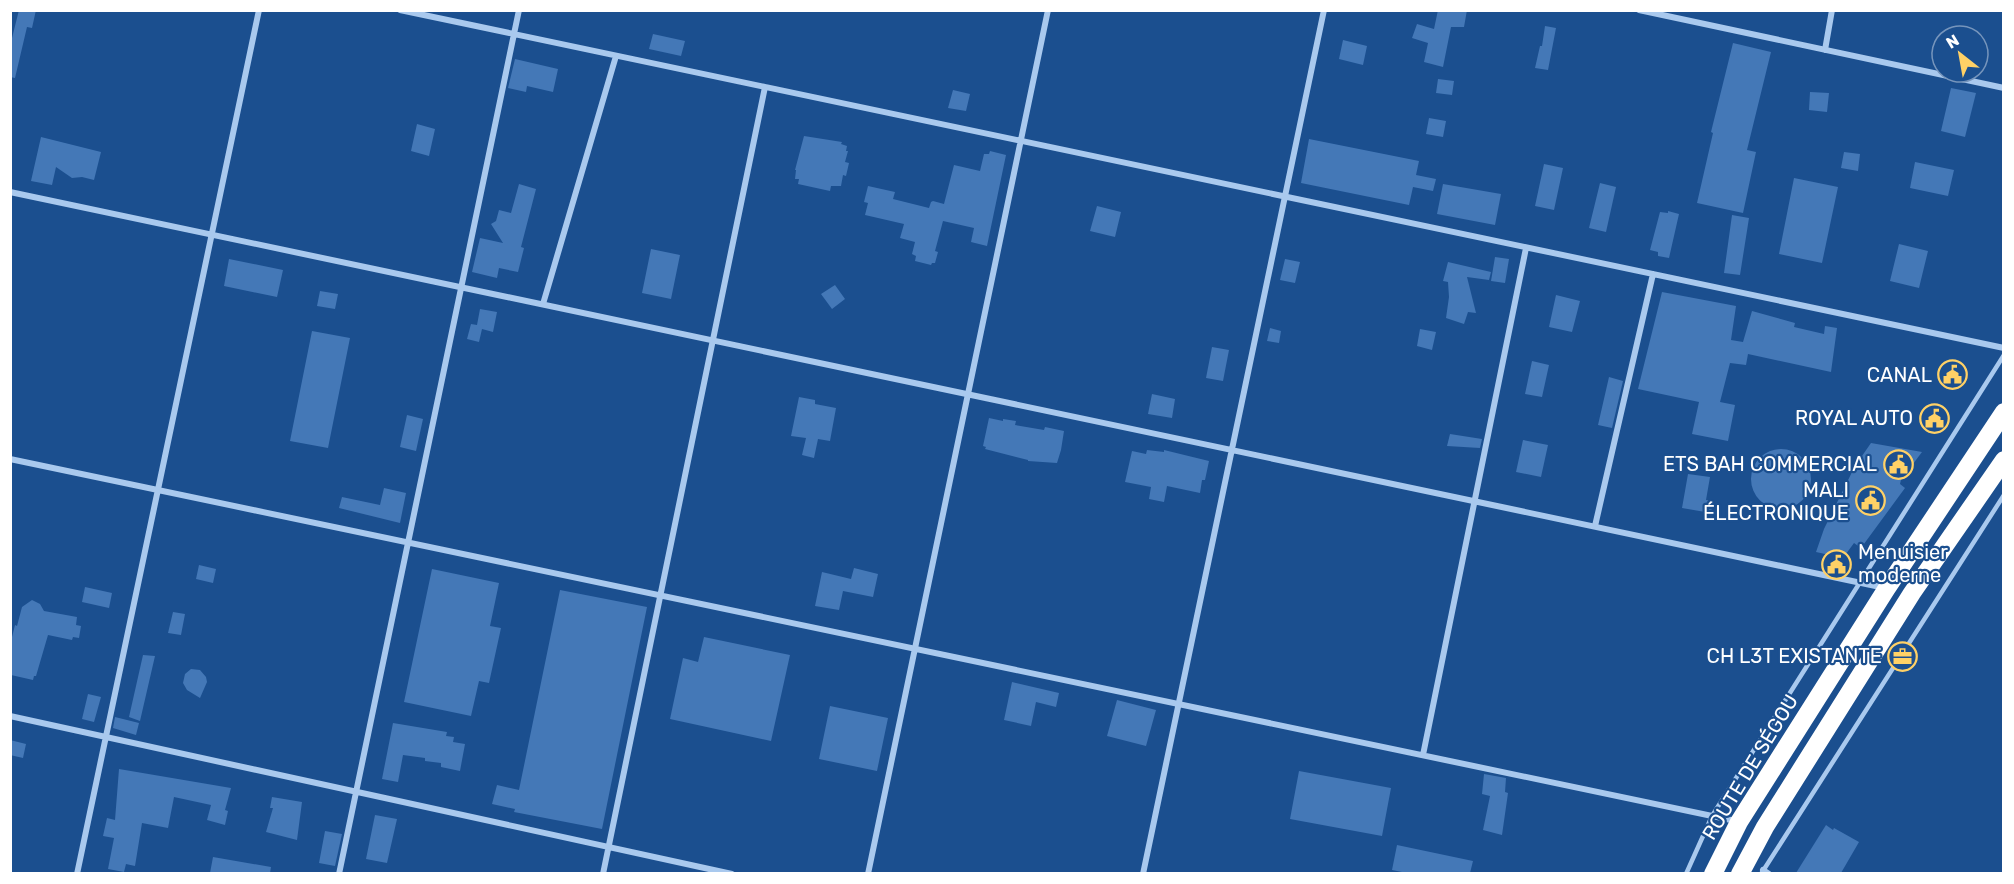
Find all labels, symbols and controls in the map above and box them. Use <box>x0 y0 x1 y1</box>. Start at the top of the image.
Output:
north arrow <box>1930 24 1990 84</box>
text: N <box>1943 30 1962 53</box>
public building icon: CANAL <box>1937 359 1969 391</box>
place label: CANAL <box>1867 363 1932 387</box>
public building icon: ROYAL AUTO <box>1918 402 1950 434</box>
place label: ROYAL AUTO <box>1795 406 1913 430</box>
public building icon: ETS BAH COMMERCIAL <box>1882 448 1914 480</box>
place label: ETS BAH COMMERCIAL <box>1663 452 1877 476</box>
place label: MALI ÉLECTRONIQUE <box>1703 478 1849 525</box>
public building icon: MALI ÉLECTRONIQUE <box>1854 485 1886 517</box>
place label: Menuisier moderne <box>1858 540 1948 587</box>
public building icon: Menuisier moderne <box>1821 548 1853 580</box>
office icon: CH L3T EXISTANTE <box>1887 640 1919 672</box>
place label: CH L3T EXISTANTE <box>1707 644 1882 668</box>
street label: ROUTE DE SÉGOU <box>1697 690 1803 844</box>

